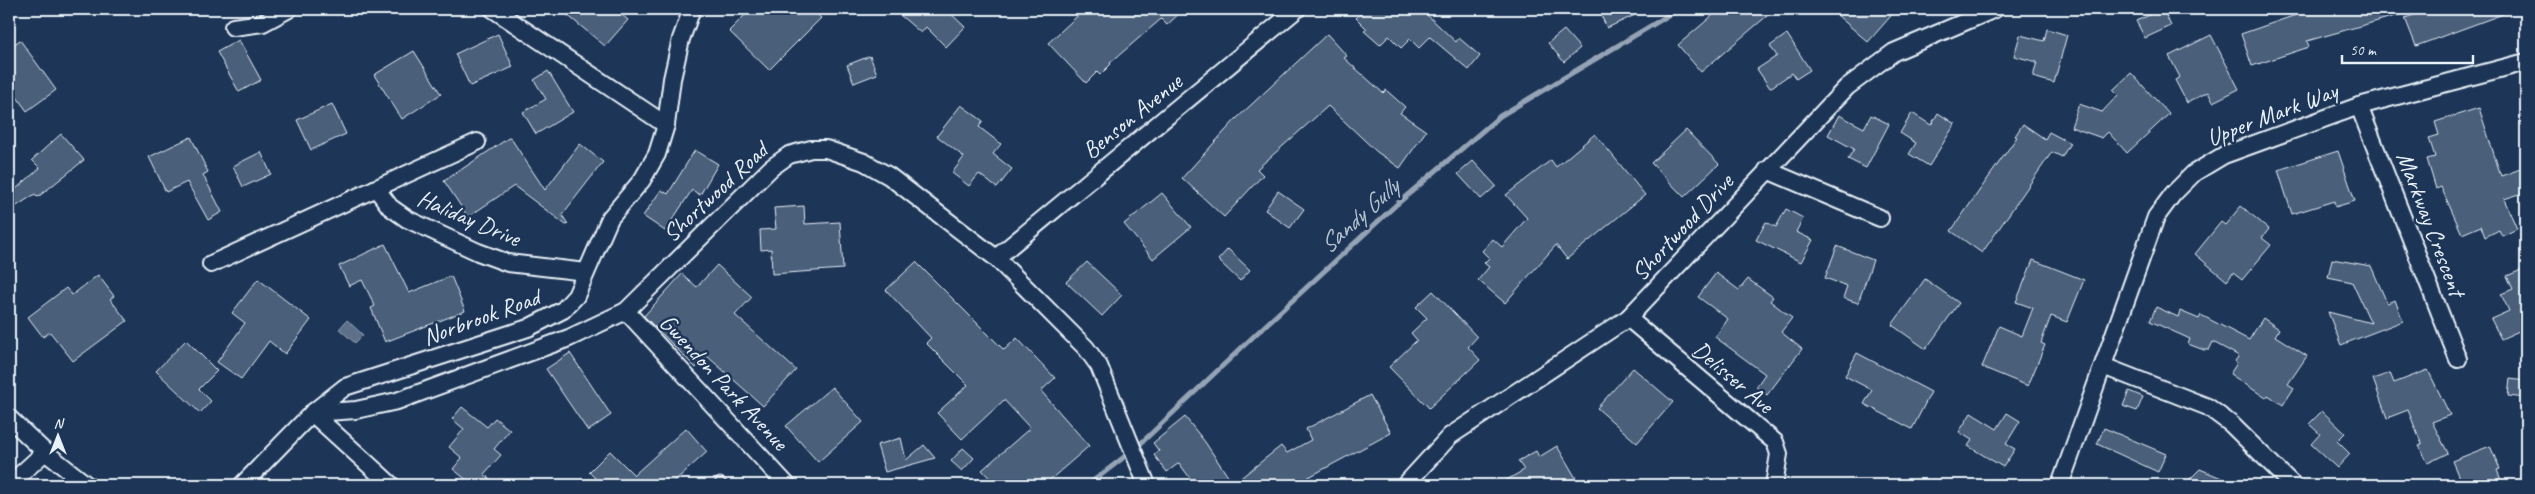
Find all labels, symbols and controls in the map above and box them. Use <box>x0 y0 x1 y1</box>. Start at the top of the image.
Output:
scale bar <box>2342 32 2474 64</box>
text: 50 m <box>2350 41 2377 60</box>
street label: Benson Avenue <box>1076 65 1190 165</box>
street label: Upper Mark Way <box>2202 75 2343 153</box>
street label: Shortwood Road <box>656 133 777 248</box>
street label: Markway Crescent <box>2390 148 2473 303</box>
street label: Shortwood Drive <box>1625 165 1741 287</box>
water label: Sandy Gully <box>1312 169 1409 260</box>
street label: Haliday Drive <box>413 183 527 254</box>
street label: Norbrook Road <box>418 281 547 352</box>
street label: Gwendon Park Avenue <box>653 308 796 458</box>
street label: Delisser Ave <box>1686 334 1782 421</box>
north arrow <box>32 412 82 462</box>
text: N <box>54 415 65 432</box>

